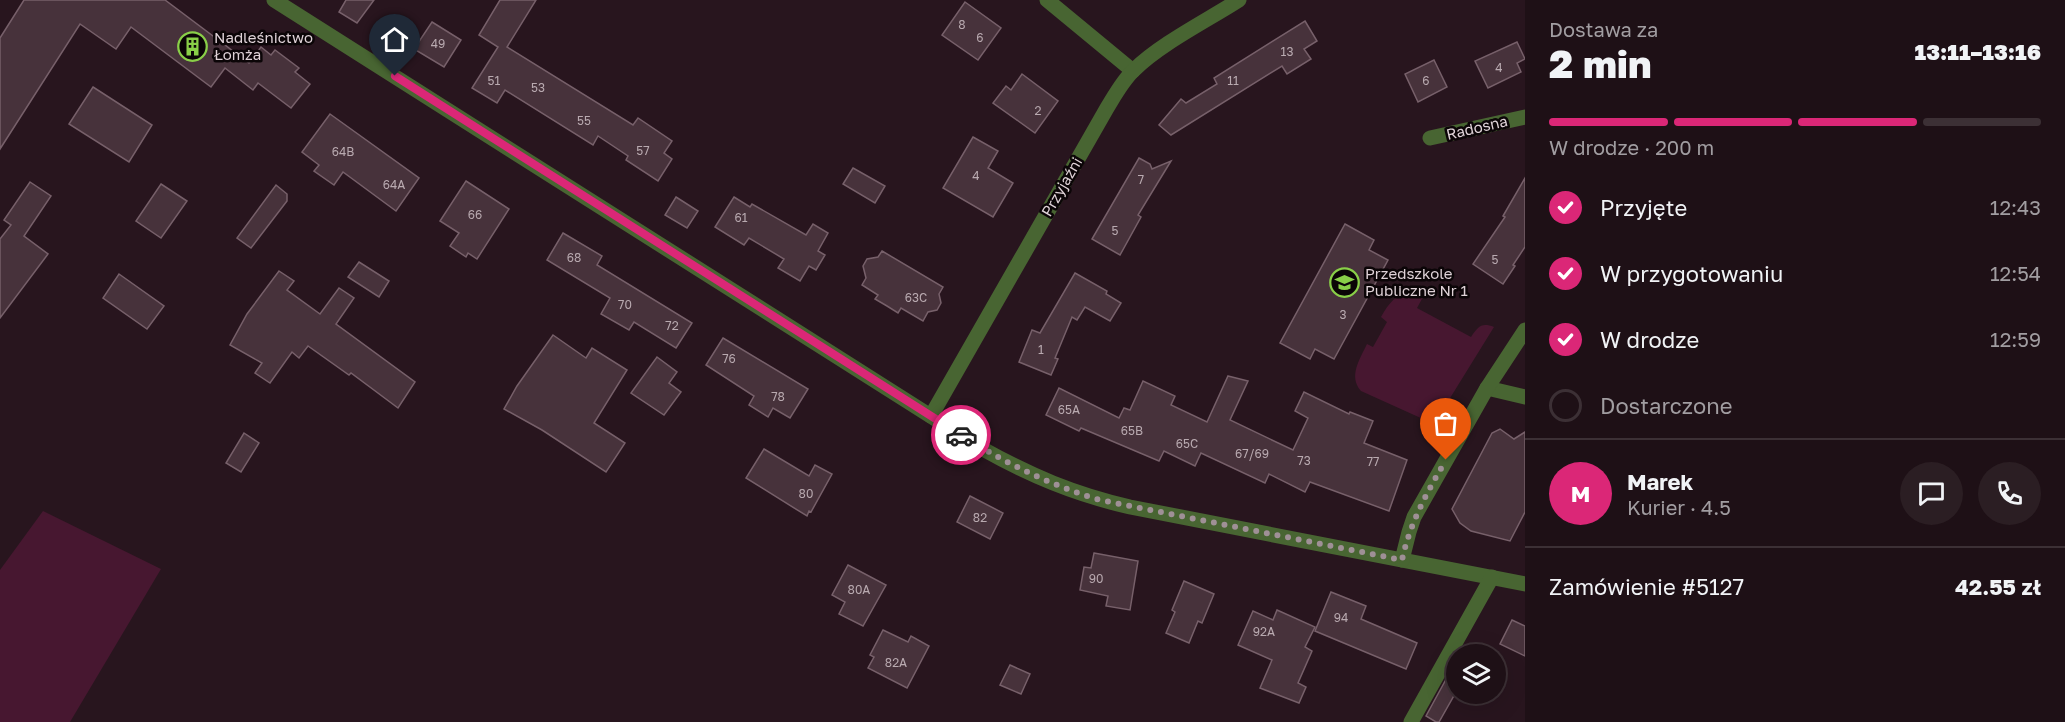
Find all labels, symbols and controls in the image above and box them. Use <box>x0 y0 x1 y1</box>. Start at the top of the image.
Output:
pin <box>369 14 420 76</box>
house number: 8 <box>958 17 966 32</box>
text: Dostawa za <box>1549 17 1658 41</box>
icon: home <box>378 23 411 56</box>
place label: Nadleśnictwo Łomża <box>214 28 313 63</box>
house number: 6 <box>976 30 984 45</box>
building icon: Nadleśnictwo Łomża <box>177 31 209 63</box>
house number: 49 <box>431 36 445 51</box>
text: 13:11–13:16 <box>1915 38 2041 65</box>
text: 2 min <box>1549 40 1652 87</box>
house number: 13 <box>1281 44 1293 59</box>
house number: 4 <box>1495 60 1503 75</box>
house number: 51 <box>488 73 501 88</box>
house number: 11 <box>1227 73 1239 88</box>
house number: 6 <box>1422 73 1430 88</box>
house number: 53 <box>531 80 545 95</box>
house number: 2 <box>1035 103 1042 118</box>
street label: Radosna <box>1444 111 1509 143</box>
house number: 55 <box>577 113 591 128</box>
text: W drodze · 200 m <box>1549 135 1714 159</box>
house number: 57 <box>636 143 650 158</box>
house number: 64B <box>332 144 354 159</box>
street label: Przyjaźni <box>1037 154 1085 219</box>
house number: 4 <box>972 168 980 183</box>
house number: 7 <box>1138 172 1144 187</box>
house number: 64A <box>383 177 405 192</box>
icon: check <box>1549 191 1582 224</box>
text: Przyjęte <box>1600 194 1687 221</box>
text: 12:43 <box>1990 195 2041 219</box>
house number: 66 <box>468 207 482 222</box>
house number: 61 <box>734 210 748 225</box>
house number: 5 <box>1112 223 1119 238</box>
house number: 68 <box>567 250 581 265</box>
house number: 5 <box>1492 252 1499 267</box>
icon: check <box>1549 257 1582 290</box>
text: W przygotowaniu <box>1600 260 1783 287</box>
text: 12:54 <box>1990 261 2041 285</box>
place label: Przedszkole Publiczne Nr 1 <box>1365 264 1468 299</box>
school or university icon: Przedszkole Publiczne Nr 1 <box>1328 267 1360 299</box>
house number: 63C <box>905 290 927 305</box>
house number: 70 <box>618 297 632 312</box>
house number: 3 <box>1339 307 1347 322</box>
house number: 72 <box>665 318 679 333</box>
icon: check <box>1549 323 1582 356</box>
text: W drodze <box>1600 326 1699 353</box>
text: 12:59 <box>1990 327 2041 351</box>
house number: 1 <box>1038 342 1044 357</box>
house number: 76 <box>722 351 736 366</box>
house number: 78 <box>771 389 785 404</box>
text: Dostarczone <box>1600 392 1733 419</box>
pin <box>1420 398 1471 460</box>
house number: 65A <box>1058 402 1080 417</box>
courier <box>931 405 991 465</box>
icon: bag <box>1429 407 1462 440</box>
icon: car <box>945 419 978 452</box>
house number: 65B <box>1121 423 1143 438</box>
house number: 65C <box>1176 436 1198 451</box>
house number: 67/69 <box>1235 446 1269 461</box>
house number: 73 <box>1297 453 1311 468</box>
house number: 77 <box>1367 454 1379 469</box>
button: chat <box>1900 462 1963 525</box>
button: phone <box>1978 462 2041 525</box>
text: Marek <box>1627 468 1693 495</box>
text: M <box>1571 480 1590 507</box>
house number: 80 <box>799 486 813 501</box>
text: Kurier · 4.5 <box>1627 495 1731 519</box>
house number: 82 <box>973 510 987 525</box>
house number: 90 <box>1089 571 1103 586</box>
text: Zamówienie #5127 <box>1549 573 1744 600</box>
text: 42.55 zł <box>1955 573 2041 600</box>
house number: 80A <box>848 582 870 597</box>
house number: 94 <box>1334 610 1348 625</box>
house number: 92A <box>1253 624 1275 639</box>
map controls <box>1446 644 1506 704</box>
button: layers <box>1446 644 1506 704</box>
house number: 82A <box>885 655 907 670</box>

